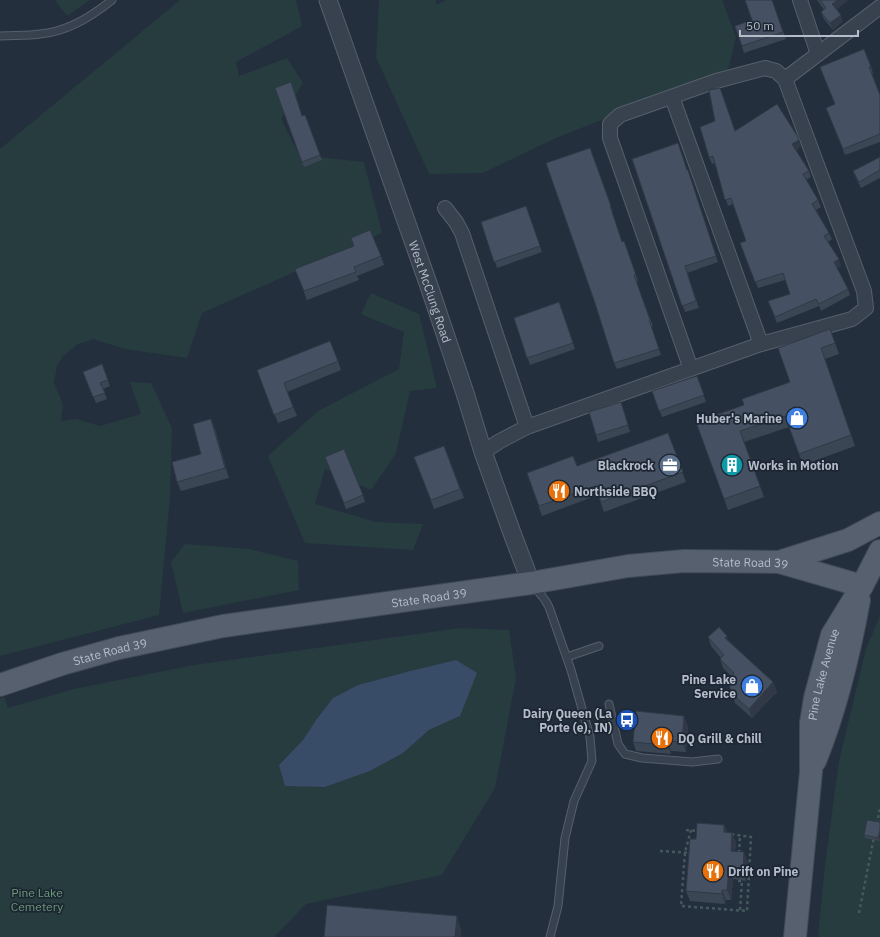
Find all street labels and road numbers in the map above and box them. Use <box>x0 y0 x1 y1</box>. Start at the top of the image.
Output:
street label: West McClung Road <box>406 238 455 344</box>
street label: State Road 39 <box>712 554 790 572</box>
street label: State Road 39 <box>390 585 468 610</box>
street label: Pine Lake Avenue <box>804 625 842 721</box>
street label: State Road 39 <box>71 635 148 668</box>

